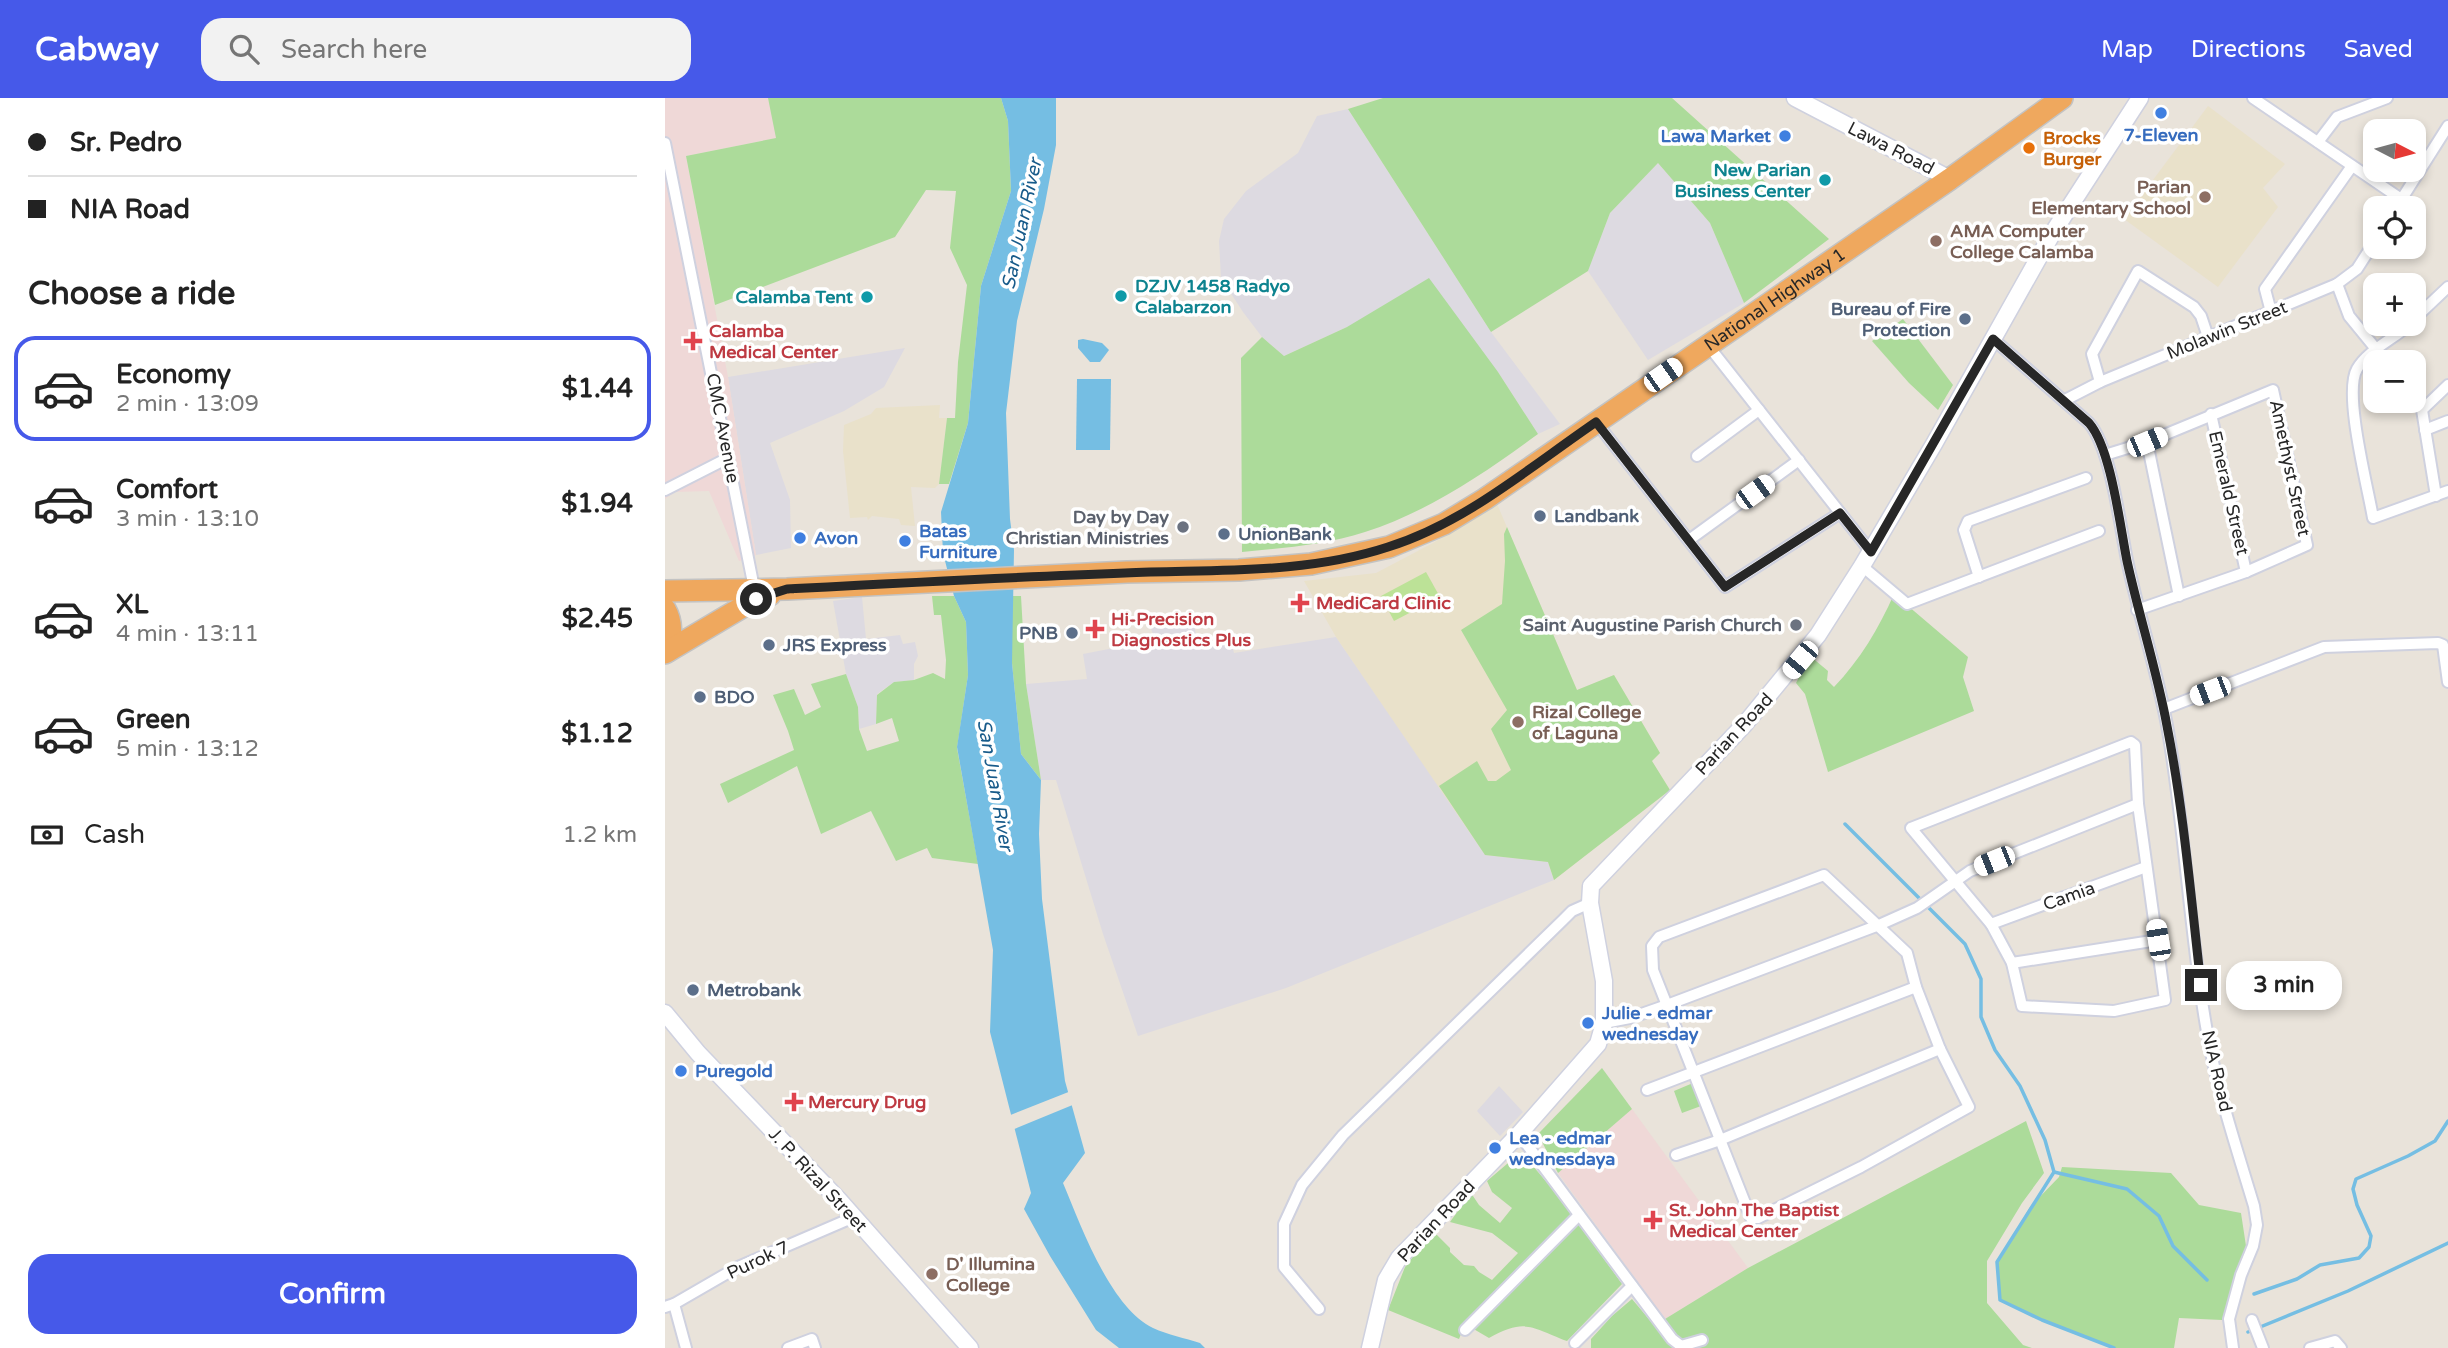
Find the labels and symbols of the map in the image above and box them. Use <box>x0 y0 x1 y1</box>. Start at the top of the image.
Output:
marker: 7-Eleven <box>2153 105 2169 121</box>
street label: Lawa Road <box>1844 117 1938 179</box>
north arrow <box>2363 119 2425 182</box>
place label: 7-Eleven <box>2124 124 2198 146</box>
place label: Lawa Market <box>1661 125 1771 147</box>
place label: Brocks Burger <box>2043 127 2102 170</box>
marker: Lawa Market <box>1777 128 1793 144</box>
marker: Brocks Burger <box>2021 140 2037 156</box>
water label: San Juan River <box>997 154 1047 291</box>
place label: New Parian Business Center <box>1674 159 1812 202</box>
marker: New Parian Business Center <box>1817 172 1833 188</box>
place label: Parian Elementary School <box>2031 176 2191 219</box>
marker: Parian Elementary School <box>2197 189 2213 205</box>
place label: AMA Computer College Calamba <box>1950 220 2094 263</box>
marker: AMA Computer College Calamba <box>1928 233 1944 249</box>
street label: National Highway 1 <box>1700 243 1850 356</box>
place label: DZJV 1458 Radyo Calabarzon <box>1135 275 1290 318</box>
place label: Calamba Tent <box>735 286 853 308</box>
marker: DZJV 1458 Radyo Calabarzon <box>1113 288 1129 304</box>
marker: Calamba Tent <box>859 289 875 305</box>
street label: Molawin Street <box>2163 296 2291 364</box>
place label: Bureau of Fire Protection <box>1831 298 1951 341</box>
marker: Bureau of Fire Protection <box>1957 311 1973 327</box>
place label: Calamba Medical Center <box>709 320 839 363</box>
marker: Calamba Medical Center <box>683 331 703 351</box>
car <box>1640 354 1687 396</box>
street label: CMC Avenue <box>702 371 744 485</box>
street label: Amethyst Street <box>2265 398 2315 538</box>
car <box>2124 424 2171 460</box>
street label: Emerald Street <box>2204 429 2254 557</box>
car <box>1732 471 1779 513</box>
place label: Landbank <box>1554 505 1639 527</box>
place label: Day by Day Christian Ministries <box>1006 506 1169 549</box>
marker: Landbank <box>1532 508 1548 524</box>
marker: Day by Day Christian Ministries <box>1175 519 1191 535</box>
place label: Batas Furniture <box>919 520 997 563</box>
place label: UnionBank <box>1238 523 1332 545</box>
marker: UnionBank <box>1216 526 1232 542</box>
place label: Avon <box>814 527 858 549</box>
marker: Avon <box>792 530 808 546</box>
marker: Batas Furniture <box>897 533 913 549</box>
route start <box>740 583 772 615</box>
place label: MediCard Clinic <box>1316 592 1451 614</box>
marker: MediCard Clinic <box>1290 593 1310 613</box>
place label: Hi-Precision Diagnostics Plus <box>1111 608 1251 651</box>
place label: Saint Augustine Parish Church <box>1523 614 1782 636</box>
marker: Saint Augustine Parish Church <box>1788 617 1804 633</box>
marker: Hi-Precision Diagnostics Plus <box>1085 619 1105 639</box>
place label: PNB <box>1019 622 1058 644</box>
marker: PNB <box>1064 625 1080 641</box>
place label: JRS Express <box>782 634 887 656</box>
marker: JRS Express <box>761 637 777 653</box>
car <box>1779 637 1822 683</box>
car <box>2187 674 2234 708</box>
place label: BDO <box>714 686 755 708</box>
street label: Parian Road <box>1690 688 1778 780</box>
marker: BDO <box>692 689 708 705</box>
place label: Rizal College of Laguna <box>1532 701 1641 744</box>
marker: Rizal College of Laguna <box>1510 714 1526 730</box>
water label: San Juan River <box>973 718 1018 855</box>
car <box>1971 843 2018 879</box>
street label: Camia <box>2040 876 2098 916</box>
car <box>2145 918 2172 962</box>
callout: 3 min <box>2225 960 2341 1010</box>
route end <box>2185 969 2217 1001</box>
place label: Metrobank <box>707 979 801 1001</box>
marker: Metrobank <box>685 982 701 998</box>
place label: Julie - edmar wednesday <box>1601 1002 1713 1045</box>
marker: Julie - edmar wednesday <box>1580 1015 1596 1031</box>
street label: NIA Road <box>2197 1028 2237 1114</box>
place label: Puregold <box>695 1060 773 1082</box>
marker: Puregold <box>673 1063 689 1079</box>
place label: Mercury Drug <box>808 1091 926 1113</box>
marker: Mercury Drug <box>786 1094 802 1110</box>
street label: J. P. Rizal Street <box>764 1123 872 1237</box>
place label: Lea - edmar wednesdaya <box>1509 1127 1615 1170</box>
marker: Lea - edmar wednesdaya <box>1487 1140 1503 1156</box>
street label: Parian Road <box>1392 1175 1480 1267</box>
place label: St. John The Baptist Medical Center <box>1669 1199 1839 1242</box>
marker: St. John The Baptist Medical Center <box>1643 1210 1663 1230</box>
street label: Purok 7 <box>723 1236 793 1284</box>
place label: D' Illumina College <box>946 1253 1035 1296</box>
marker: D' Illumina College <box>924 1266 940 1282</box>

